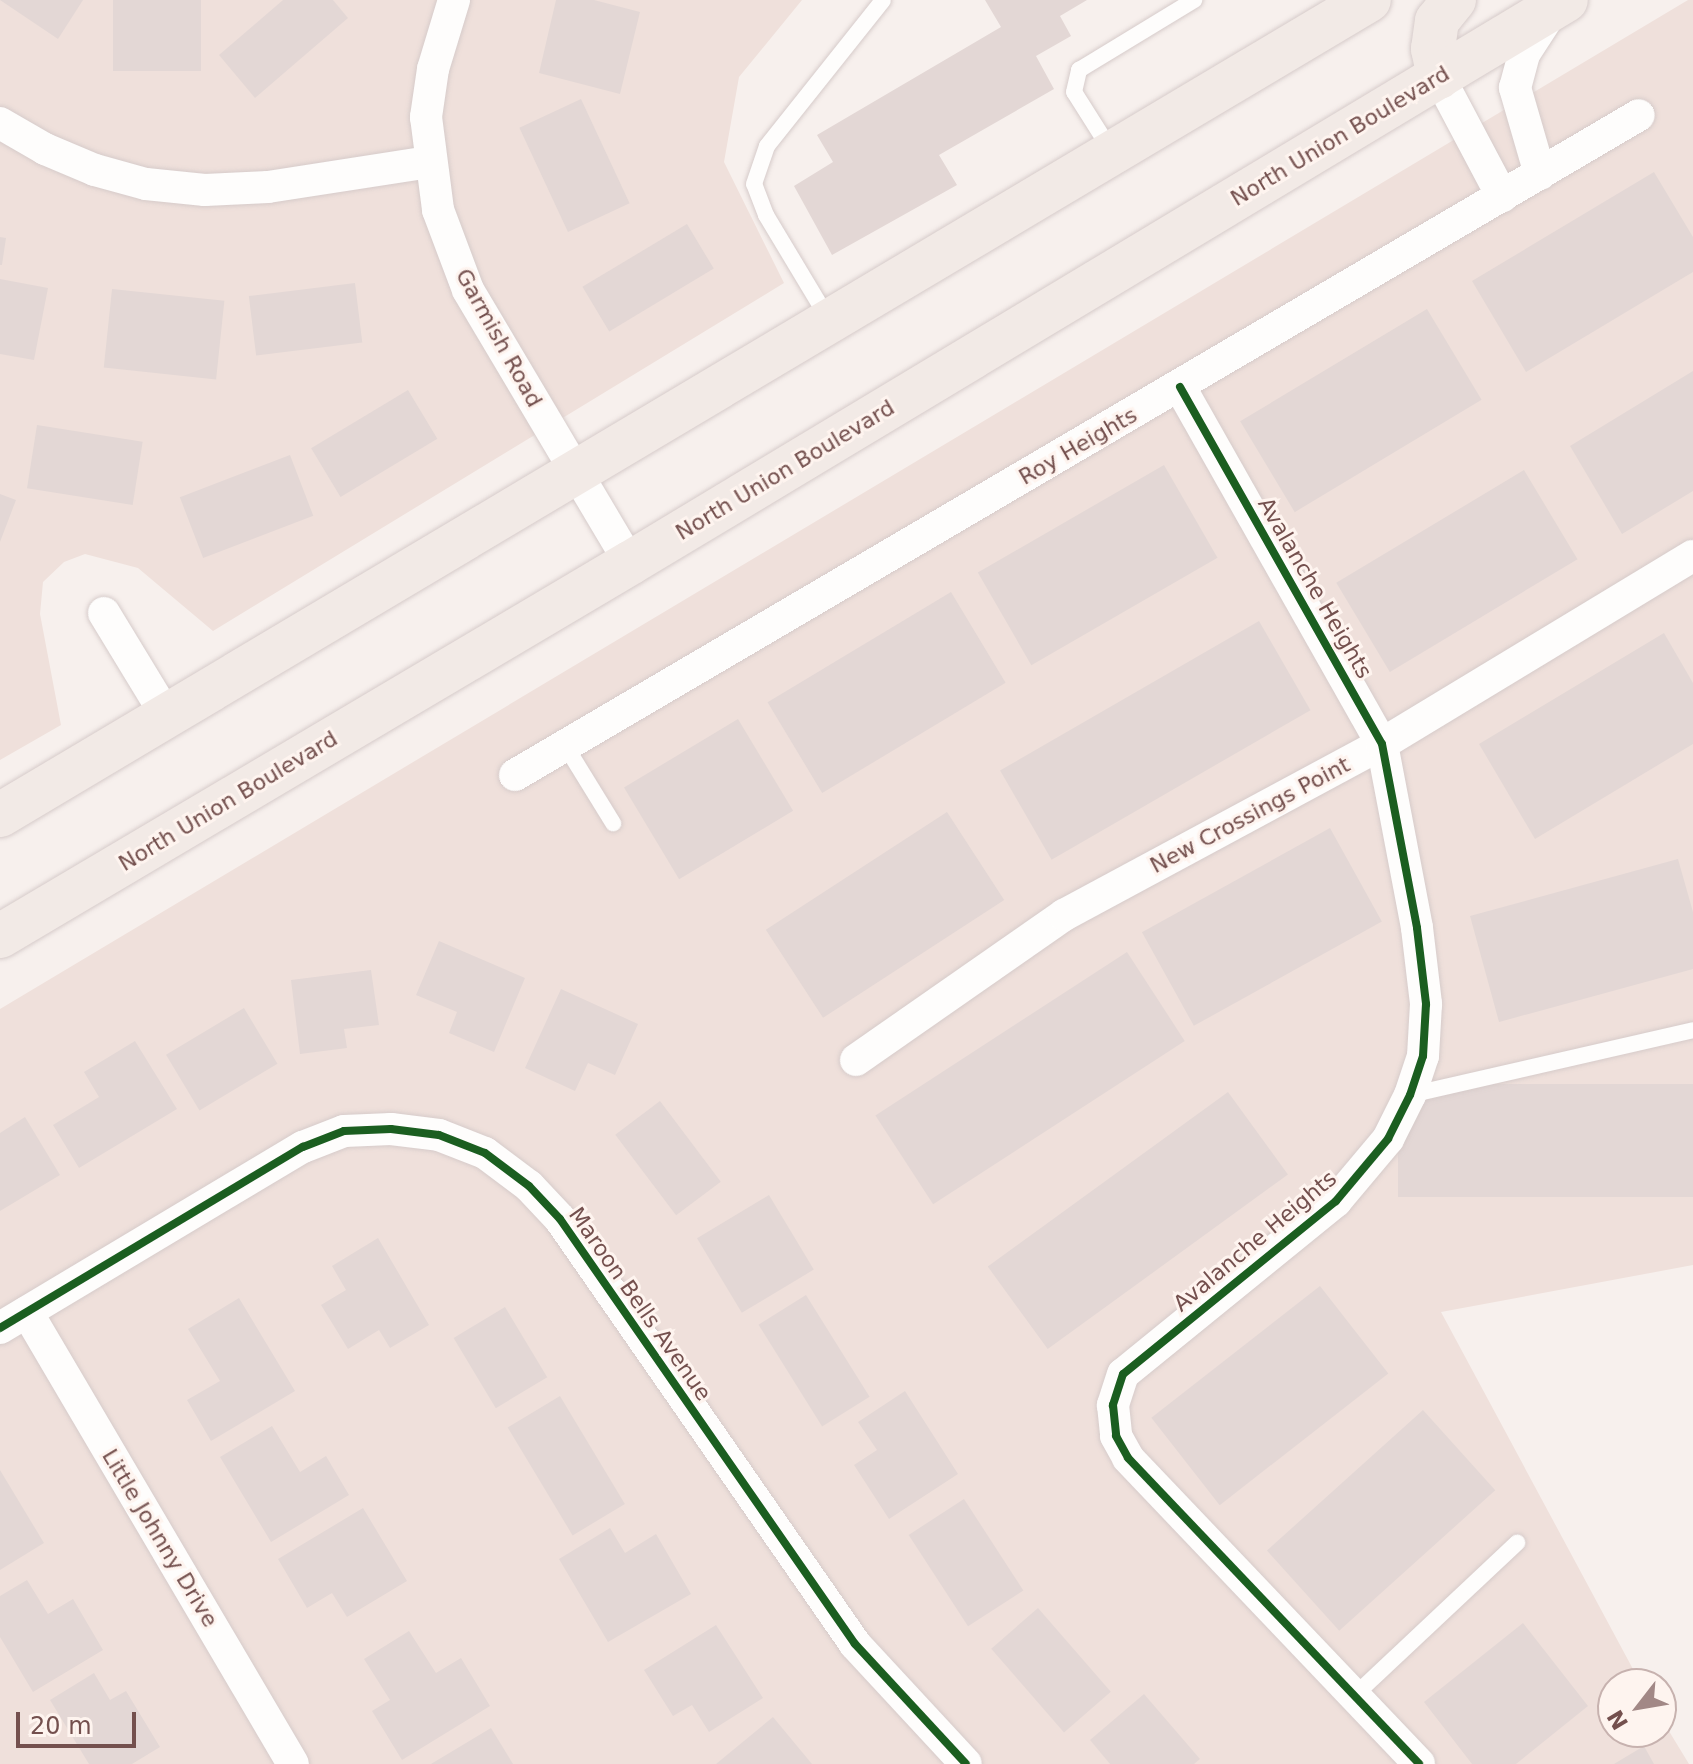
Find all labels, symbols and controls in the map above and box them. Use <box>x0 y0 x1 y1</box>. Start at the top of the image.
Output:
street label: North Union Boulevard <box>1226 60 1454 212</box>
street label: Garmish Road <box>450 264 548 412</box>
street label: North Union Boulevard <box>671 394 899 546</box>
street label: Roy Heights <box>1014 402 1142 490</box>
street label: Avalanche Heights <box>1252 493 1378 683</box>
street label: North Union Boulevard <box>114 725 342 877</box>
street label: New Crossings Point <box>1146 751 1354 879</box>
street label: Avalanche Heights <box>1168 1165 1342 1317</box>
street label: Maroon Bells Avenue <box>563 1202 717 1406</box>
street label: Little Johnny Drive <box>96 1444 224 1632</box>
north arrow <box>1597 1668 1677 1748</box>
scale bar <box>20 1696 140 1746</box>
text: N <box>1602 1705 1633 1734</box>
text: 20 m <box>30 1712 92 1740</box>

